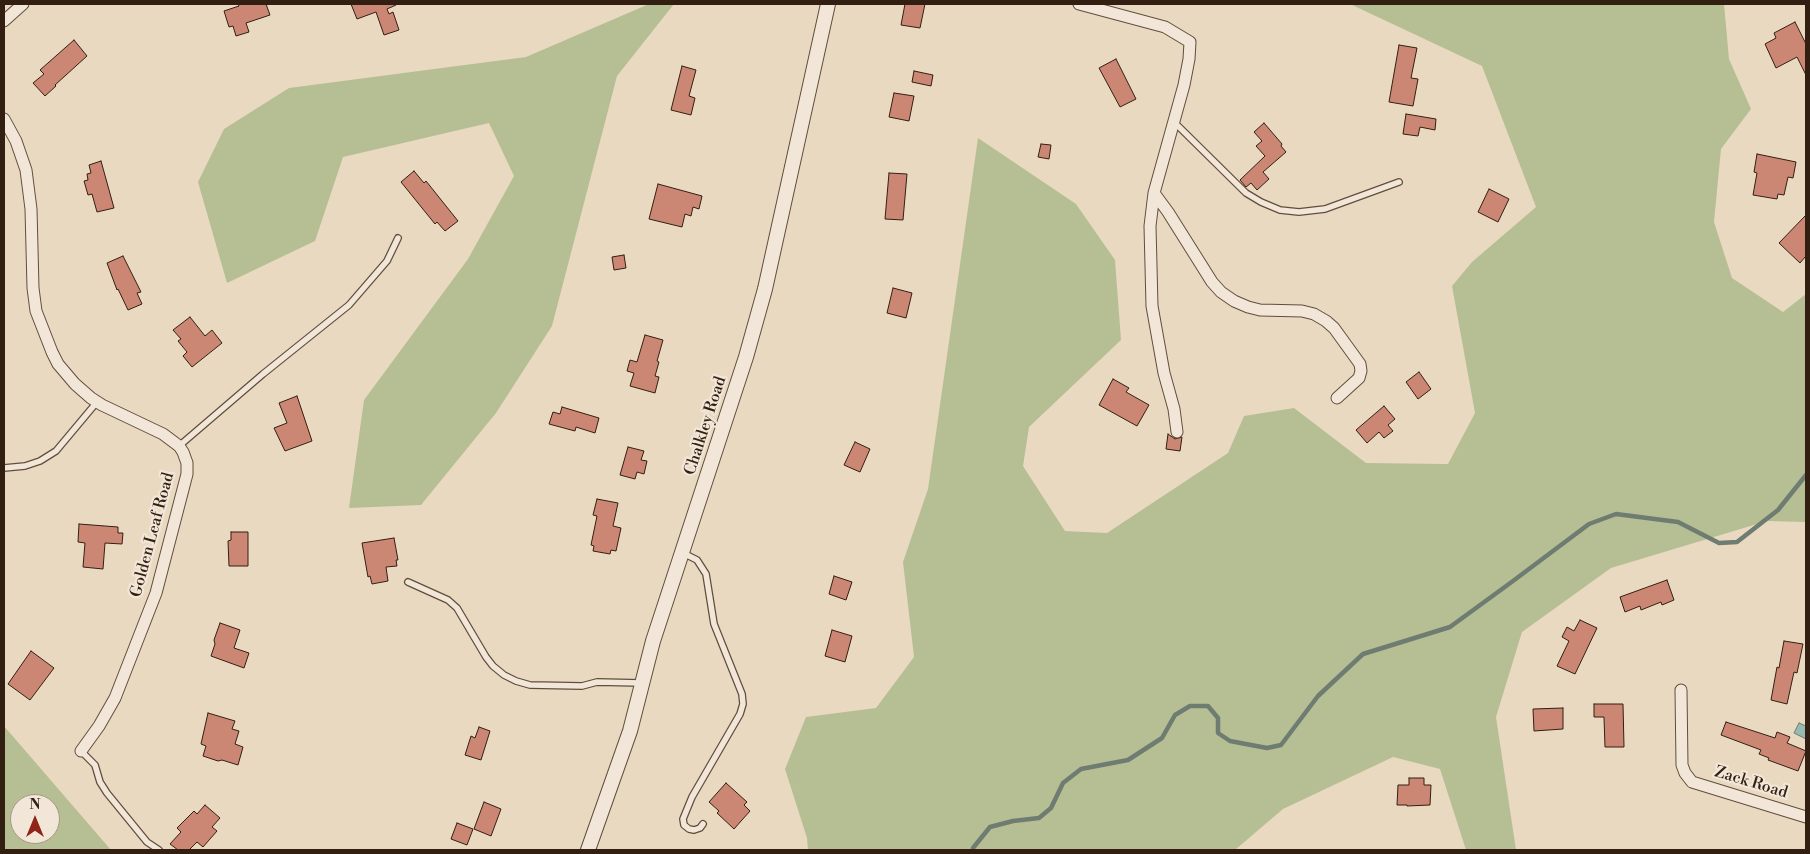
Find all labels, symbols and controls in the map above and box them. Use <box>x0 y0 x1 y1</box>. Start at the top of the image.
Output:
street label: Chalkley Road <box>681 374 731 478</box>
street label: Golden Leaf Road <box>127 470 179 600</box>
street label: Zack Road <box>1712 763 1790 803</box>
north arrow <box>10 794 60 844</box>
text: N <box>29 796 41 814</box>

